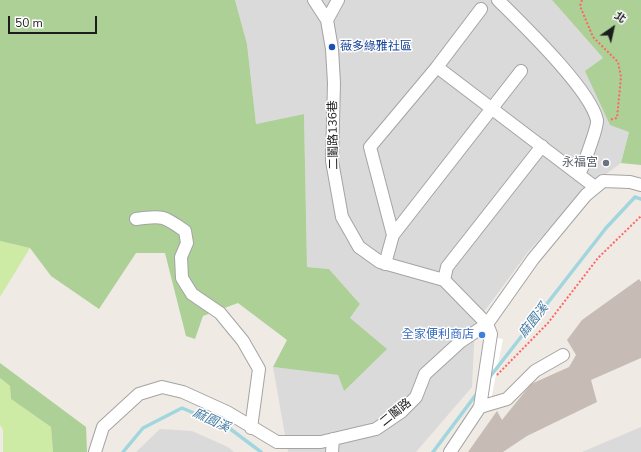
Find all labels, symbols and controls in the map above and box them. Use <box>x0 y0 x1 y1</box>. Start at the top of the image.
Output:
scale bar <box>10 8 99 34</box>
north arrow <box>593 8 633 48</box>
text: 北 <box>611 8 629 27</box>
text: 50 m <box>15 15 43 31</box>
place label: 薇多綠雅社區 <box>340 40 412 54</box>
marker: 薇多綠雅社區 <box>327 42 337 52</box>
street label: 二鬮路136巷 <box>326 100 342 170</box>
place label: 永福宮 <box>562 156 598 170</box>
marker: 永福宮 <box>601 158 611 168</box>
water label: 麻園溪 <box>516 301 552 341</box>
place label: 全家便利商店 <box>402 328 474 342</box>
marker: 全家便利商店 <box>477 330 487 340</box>
street label: 二鬮路 <box>377 396 415 430</box>
water label: 麻園溪 <box>190 406 232 436</box>

